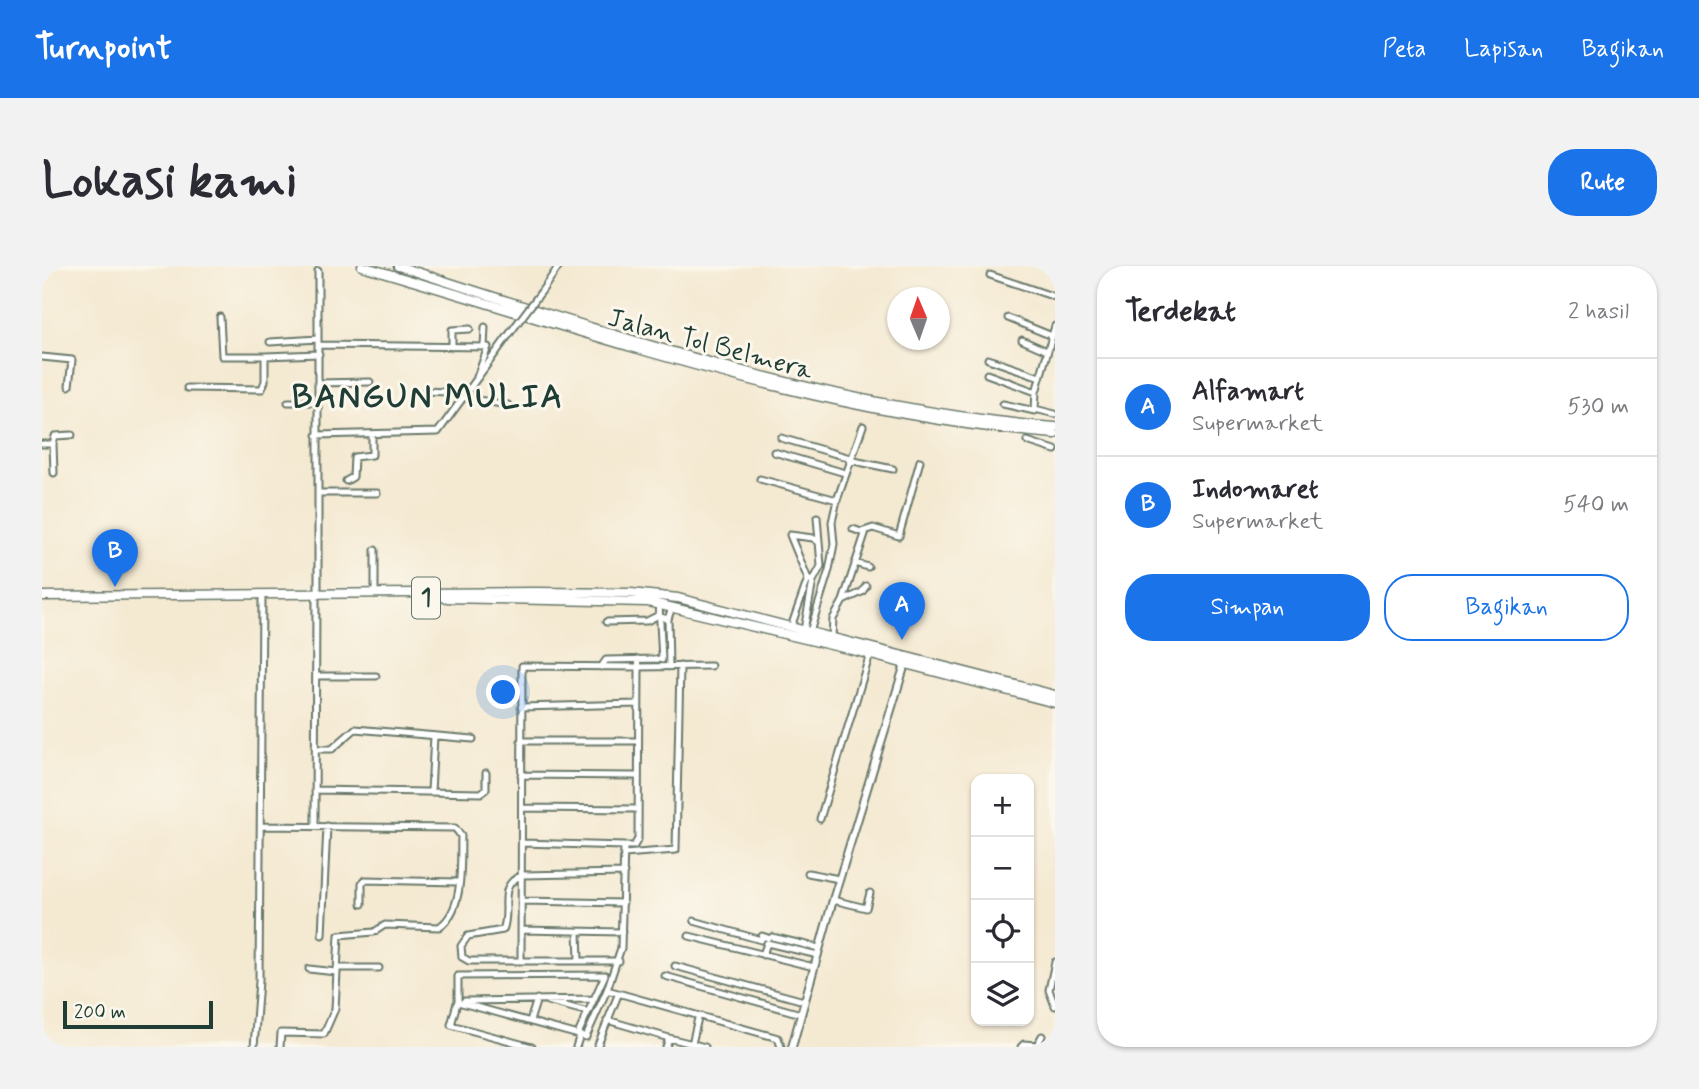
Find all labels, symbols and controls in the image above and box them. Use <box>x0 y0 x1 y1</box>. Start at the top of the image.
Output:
text: Turnpoint <box>35 27 172 71</box>
text: Peta <box>1383 34 1426 65</box>
text: Lapisan <box>1464 34 1543 65</box>
text: Bagikan <box>1581 34 1664 65</box>
button: Rute <box>1548 149 1657 216</box>
text: Lokasi kami <box>42 150 297 215</box>
north arrow <box>887 287 950 350</box>
text: Terdekat <box>1125 292 1236 331</box>
text: 2 hasil <box>1568 297 1629 327</box>
street label: Jalan Tol Belmera <box>604 301 816 389</box>
text: Alfamart <box>1192 375 1304 409</box>
district label: BANGUN MULIA <box>292 376 564 420</box>
text: A <box>1140 392 1156 422</box>
text: 530 m <box>1567 392 1629 422</box>
text: Supermarket <box>1192 409 1323 439</box>
text: Indomaret <box>1192 473 1318 507</box>
text: B <box>1141 490 1155 520</box>
text: 540 m <box>1563 490 1629 520</box>
text: Supermarket <box>1192 507 1323 537</box>
pin: B <box>92 529 138 587</box>
button: Simpan <box>1125 574 1370 641</box>
button: Bagikan <box>1384 574 1629 641</box>
road number: 1 <box>412 578 440 618</box>
pin: A <box>879 582 925 640</box>
your location <box>486 675 520 709</box>
map controls <box>971 774 1034 1026</box>
button: + <box>971 774 1034 837</box>
button: − <box>971 837 1034 900</box>
button: locate <box>971 900 1034 963</box>
button: layers <box>971 963 1034 1026</box>
scale bar <box>63 998 214 1030</box>
text: 200 m <box>74 1000 126 1025</box>

